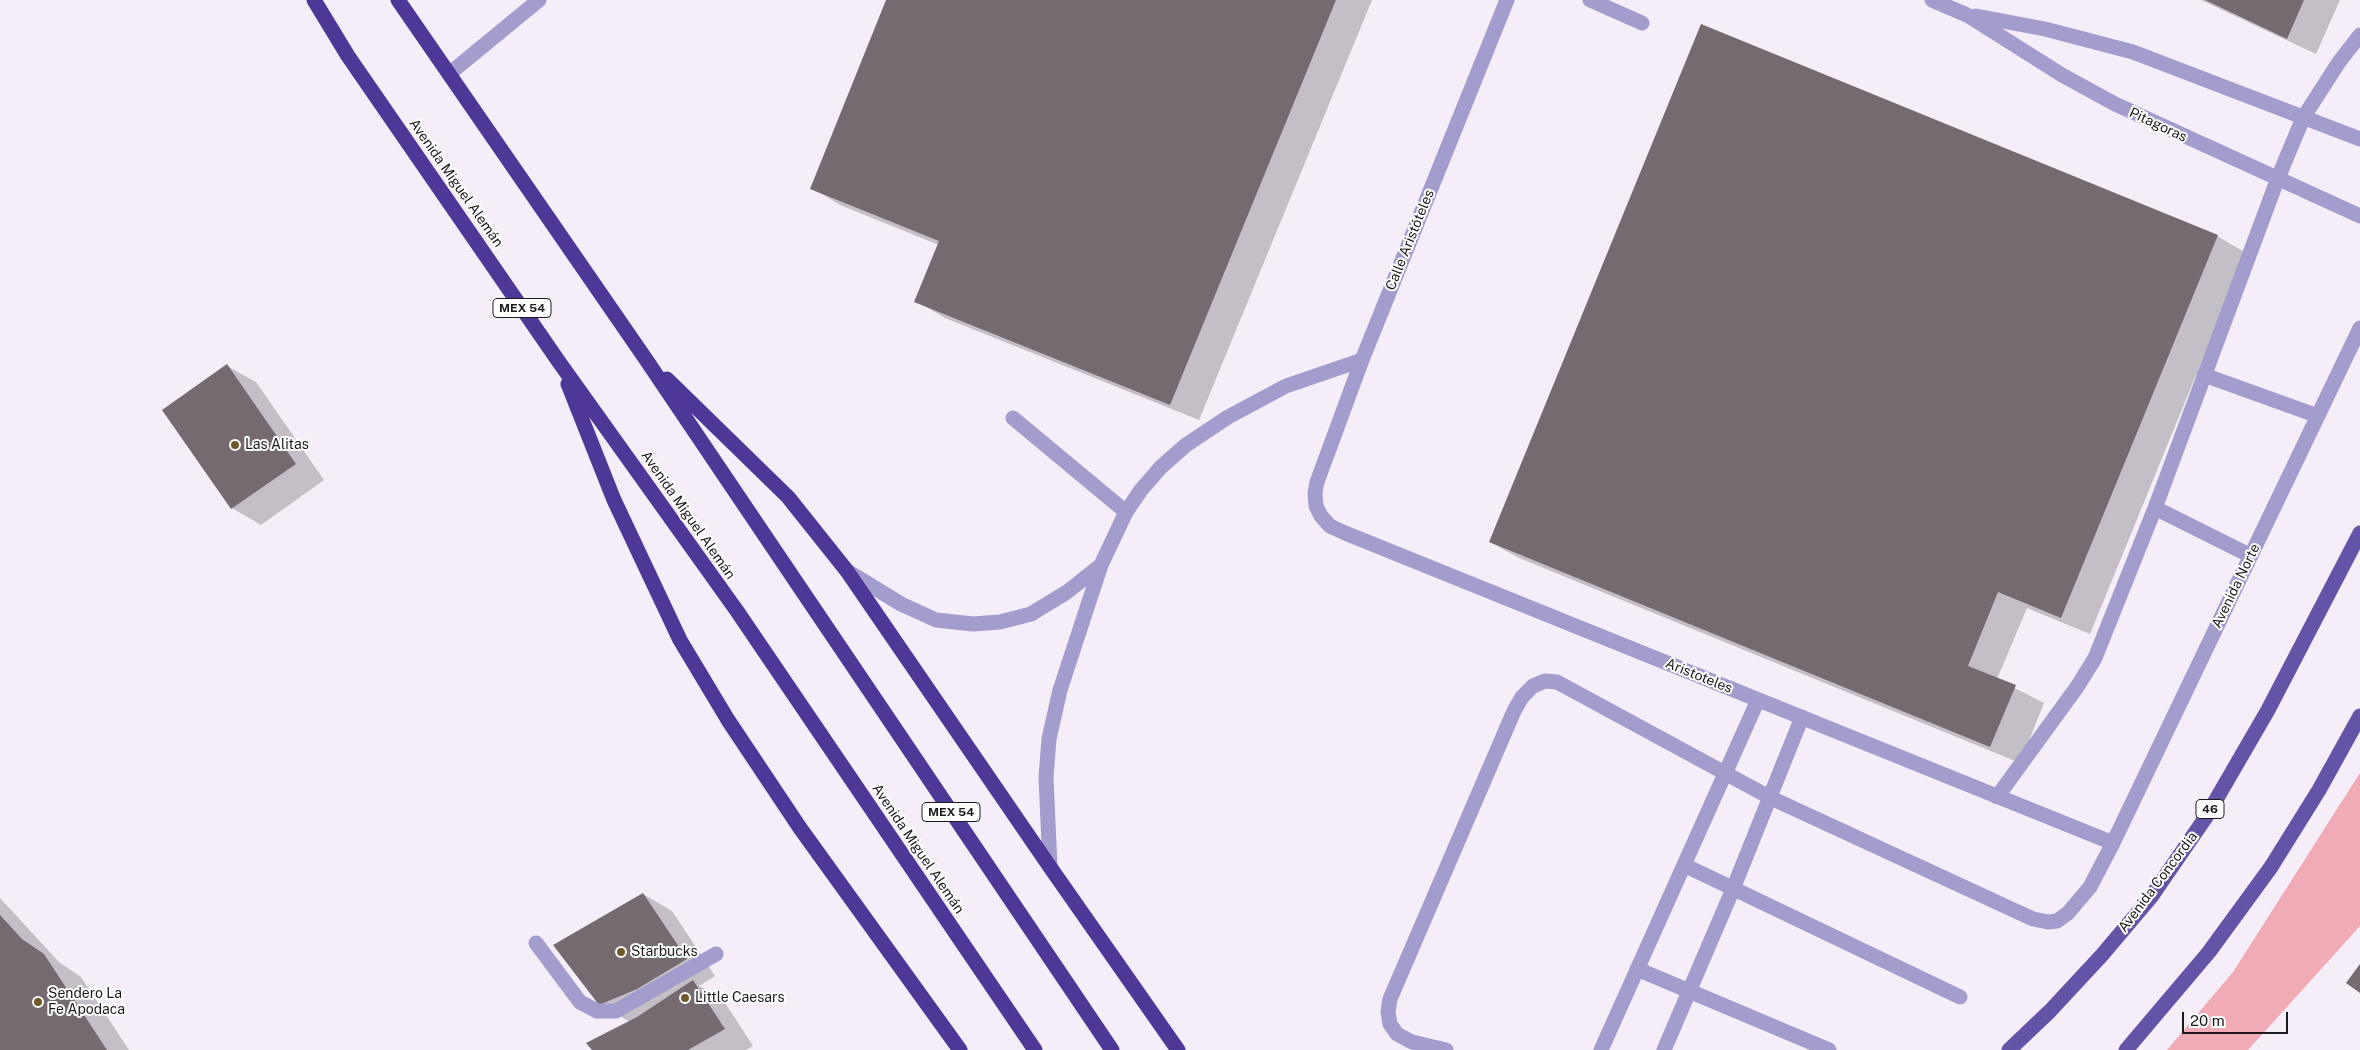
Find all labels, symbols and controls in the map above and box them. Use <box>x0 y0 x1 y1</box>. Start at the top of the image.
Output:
street label: Pitagoras <box>2126 104 2190 146</box>
street label: Avenida Miguel Alemán <box>405 116 507 250</box>
street label: Calle Aristóteles <box>1382 187 1438 293</box>
road number: MEX 54 <box>493 298 551 318</box>
place label: Las Alitas <box>245 437 309 453</box>
marker: Las Alitas <box>229 439 241 451</box>
street label: Avenida Miguel Alemán <box>637 448 739 582</box>
street label: Avenida Norte <box>2208 541 2264 631</box>
street label: Aristoteles <box>1663 655 1735 697</box>
street label: Avenida Miguel Alemán <box>868 781 968 917</box>
road number: 46 <box>2196 800 2224 819</box>
road number: MEX 54 <box>922 802 980 822</box>
street label: Avenida Concordia <box>2115 829 2201 935</box>
place label: Starbucks <box>631 944 697 960</box>
marker: Starbucks <box>615 946 627 958</box>
place label: Sendero La Fe Apodaca <box>48 986 125 1019</box>
place label: Little Caesars <box>695 990 785 1006</box>
marker: Little Caesars <box>679 992 691 1004</box>
marker: Sendero La Fe Apodaca <box>32 996 44 1008</box>
scale bar <box>2185 1002 2291 1034</box>
text: 20 m <box>2190 1012 2225 1029</box>

